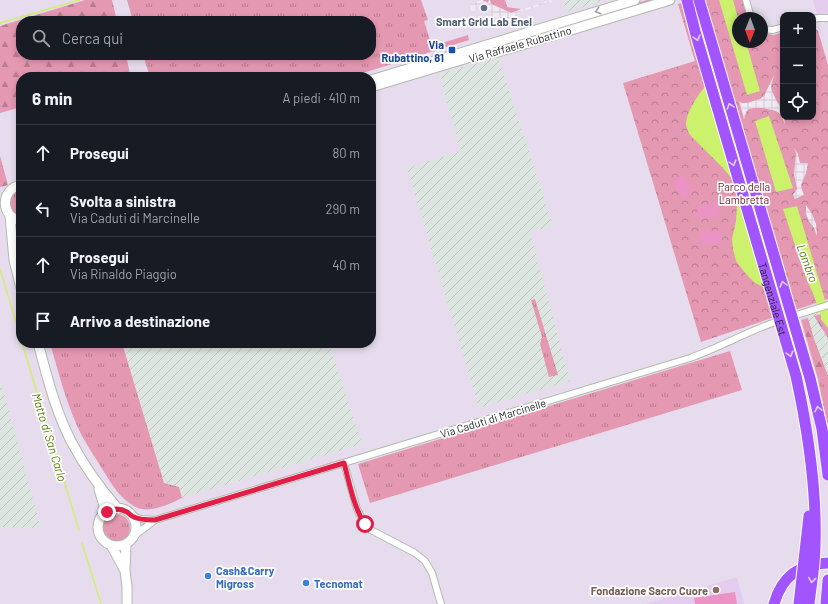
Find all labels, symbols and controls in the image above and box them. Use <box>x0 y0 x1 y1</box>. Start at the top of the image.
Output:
marker: Smart Grid Lab Enel <box>479 3 489 13</box>
one-way arrow <box>594 6 601 15</box>
north arrow <box>732 12 768 48</box>
map controls <box>780 12 816 120</box>
button: + <box>780 12 816 48</box>
place label: Smart Grid Lab Enel <box>436 15 532 28</box>
search box <box>16 16 376 60</box>
street label: Via Raffaele Rubattino <box>467 23 573 65</box>
icon: search <box>30 27 52 49</box>
text: Cerca qui <box>62 29 123 47</box>
one-way arrow <box>692 34 701 41</box>
place label: Via Rubattino, 81 <box>381 38 444 64</box>
marker: Via Rubattino, 81 <box>447 45 457 55</box>
button: − <box>780 48 816 84</box>
button: locate <box>780 84 816 120</box>
text: 6 min <box>32 88 72 108</box>
text: A piedi · 410 m <box>283 90 360 106</box>
one-way arrow <box>726 102 735 109</box>
icon: ahead <box>32 142 54 164</box>
text: Prosegui <box>70 144 129 162</box>
text: 80 m <box>333 145 360 161</box>
one-way arrow <box>728 159 737 166</box>
park label: Parco della Lambretta <box>718 180 770 206</box>
text: Svolta a sinistra <box>70 192 176 210</box>
icon: left <box>32 198 54 220</box>
text: 290 m <box>326 201 360 217</box>
text: Via Caduti di Marcinelle <box>70 210 200 226</box>
water label: Lambro <box>795 242 821 284</box>
text: Prosegui <box>70 248 129 266</box>
icon: ahead <box>32 254 54 276</box>
text: 40 m <box>332 257 360 273</box>
street label: Tangenziale Est <box>757 261 790 337</box>
text: Via Rinaldo Piaggio <box>70 266 177 282</box>
one-way arrow <box>779 280 788 287</box>
icon: arrive <box>32 310 54 332</box>
text: Arrivo a destinazione <box>70 312 210 330</box>
one-way arrow <box>785 351 794 358</box>
water label: Matto di San Carlo <box>30 391 70 483</box>
street label: Via Caduti di Marcinelle <box>439 396 548 440</box>
one-way arrow <box>814 406 822 412</box>
route end <box>98 503 116 521</box>
route start <box>356 515 374 533</box>
place label: Cash&Carry Migross <box>216 564 275 590</box>
marker: Cash&Carry Migross <box>203 571 213 581</box>
place label: Tecnomat <box>314 577 363 590</box>
one-way arrow <box>808 577 817 583</box>
marker: Tecnomat <box>301 578 311 588</box>
place label: Fondazione Sacro Cuore <box>591 584 708 597</box>
marker: Fondazione Sacro Cuore <box>711 585 721 595</box>

